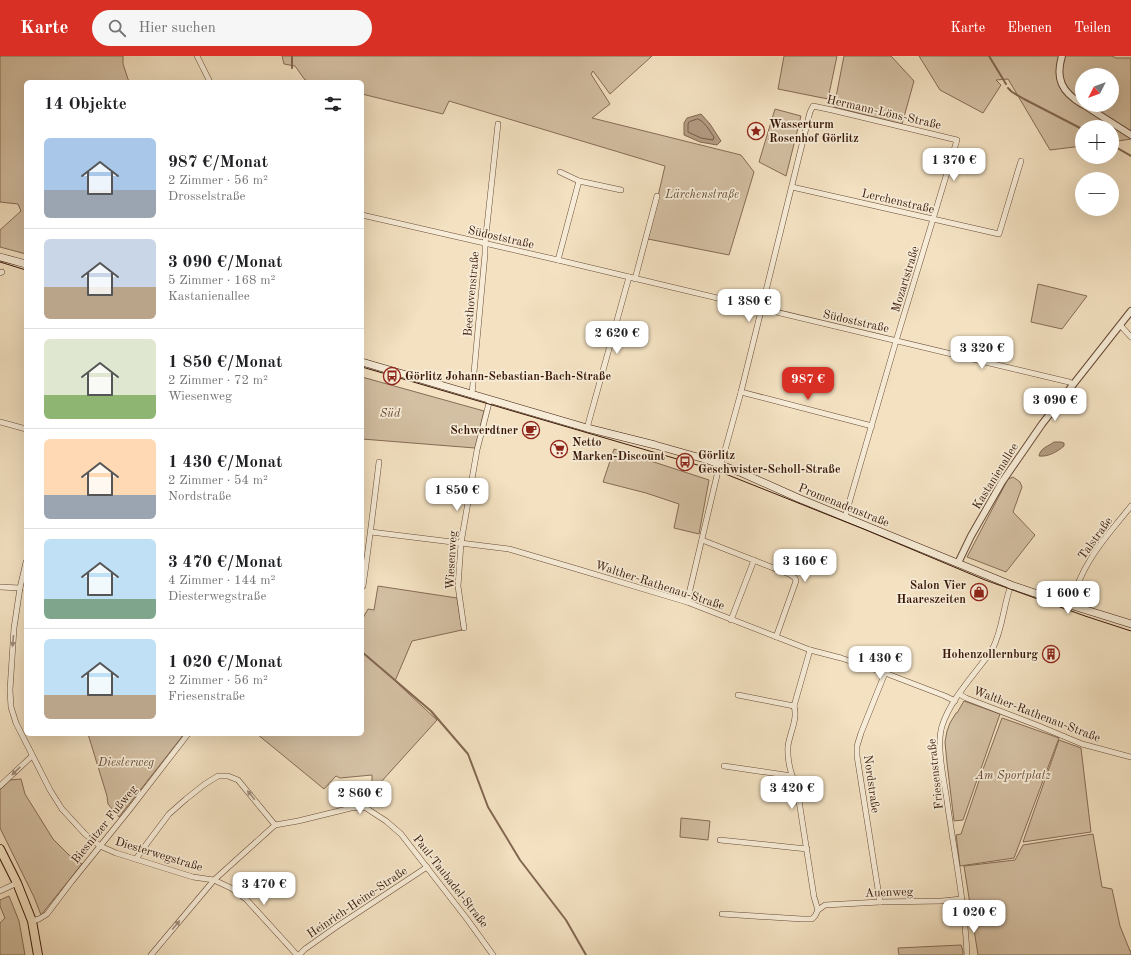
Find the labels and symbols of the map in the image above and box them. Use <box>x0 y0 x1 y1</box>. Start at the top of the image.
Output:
north arrow <box>1075 68 1119 112</box>
street label: Hermann-Löns-Straße <box>825 94 943 132</box>
place label: Wasserturm Rosenhof Görlitz <box>769 119 859 145</box>
place icon: Wasserturm Rosenhof Görlitz <box>746 121 766 141</box>
pin: 1 370 € <box>917 148 991 182</box>
park label: Lärchenstraße <box>664 188 739 201</box>
street label: Lerchenstraße <box>860 188 936 216</box>
street label: Südoststraße <box>467 225 536 252</box>
street label: Mozartstraße <box>890 244 922 314</box>
street label: Beethovenstraße <box>462 251 482 337</box>
pin: 1 380 € <box>712 289 786 323</box>
street label: Südoststraße <box>822 309 891 336</box>
pin: 2 620 € <box>580 321 654 355</box>
pin: 3 320 € <box>945 336 1019 370</box>
bus stop icon: Görlitz Johann-Sebastian-Bach-Straße <box>382 366 402 386</box>
pin: 987 € <box>780 367 836 401</box>
place label: Görlitz Johann-Sebastian-Bach-Straße <box>405 371 612 383</box>
pin: 3 090 € <box>1018 388 1092 422</box>
park label: Süd <box>380 407 401 420</box>
cafe icon: Schwerdtner <box>521 420 541 440</box>
place label: Schwerdtner <box>450 425 518 437</box>
place label: Netto Marken-Discount <box>572 437 666 463</box>
supermarket icon: Netto Marken-Discount <box>549 439 569 459</box>
street label: Kastanienallee <box>971 441 1021 512</box>
place label: Görlitz Geschwister-Scholl-Straße <box>698 450 841 476</box>
bus stop icon: Görlitz Geschwister-Scholl-Straße <box>675 452 695 472</box>
pin: 1 850 € <box>420 478 494 512</box>
street label: Promenadenstraße <box>796 482 891 530</box>
street label: Talstraße <box>1076 515 1115 562</box>
street label: Wiesenweg <box>444 530 460 590</box>
pin: 3 160 € <box>768 549 842 583</box>
street label: Walther-Rathenau-Straße <box>594 559 726 613</box>
place label: Salon Vier Haareszeiten <box>896 580 966 606</box>
pin: 1 600 € <box>1031 581 1105 615</box>
shop icon: Salon Vier Haareszeiten <box>969 582 989 602</box>
one-way arrow <box>10 635 17 647</box>
building icon: Hohenzollernburg <box>1041 644 1061 664</box>
pin: 1 430 € <box>843 646 917 680</box>
place label: Hohenzollernburg <box>942 649 1038 661</box>
street label: Walther-Rathenau-Straße <box>971 685 1102 745</box>
street label: Friesenstraße <box>926 737 946 810</box>
street label: Nordstraße <box>861 754 881 814</box>
park label: Diesterweg <box>97 757 154 769</box>
one-way arrow <box>11 766 21 775</box>
park label: Am Sportplatz <box>974 770 1051 782</box>
pin: 3 420 € <box>755 776 829 810</box>
pin: 2 860 € <box>323 781 397 815</box>
street label: Biesnitzer Fußweg <box>70 783 140 866</box>
one-way arrow <box>246 789 255 800</box>
street label: Paul-Taubadel-Straße <box>410 833 490 931</box>
street label: Diesterwegstraße <box>114 836 204 874</box>
street label: Heinrich-Heine-Straße <box>305 865 410 941</box>
pin: 3 470 € <box>227 872 301 906</box>
street label: Auenweg <box>865 886 914 900</box>
pin: 1 020 € <box>937 900 1011 934</box>
one-way arrow <box>172 920 181 931</box>

